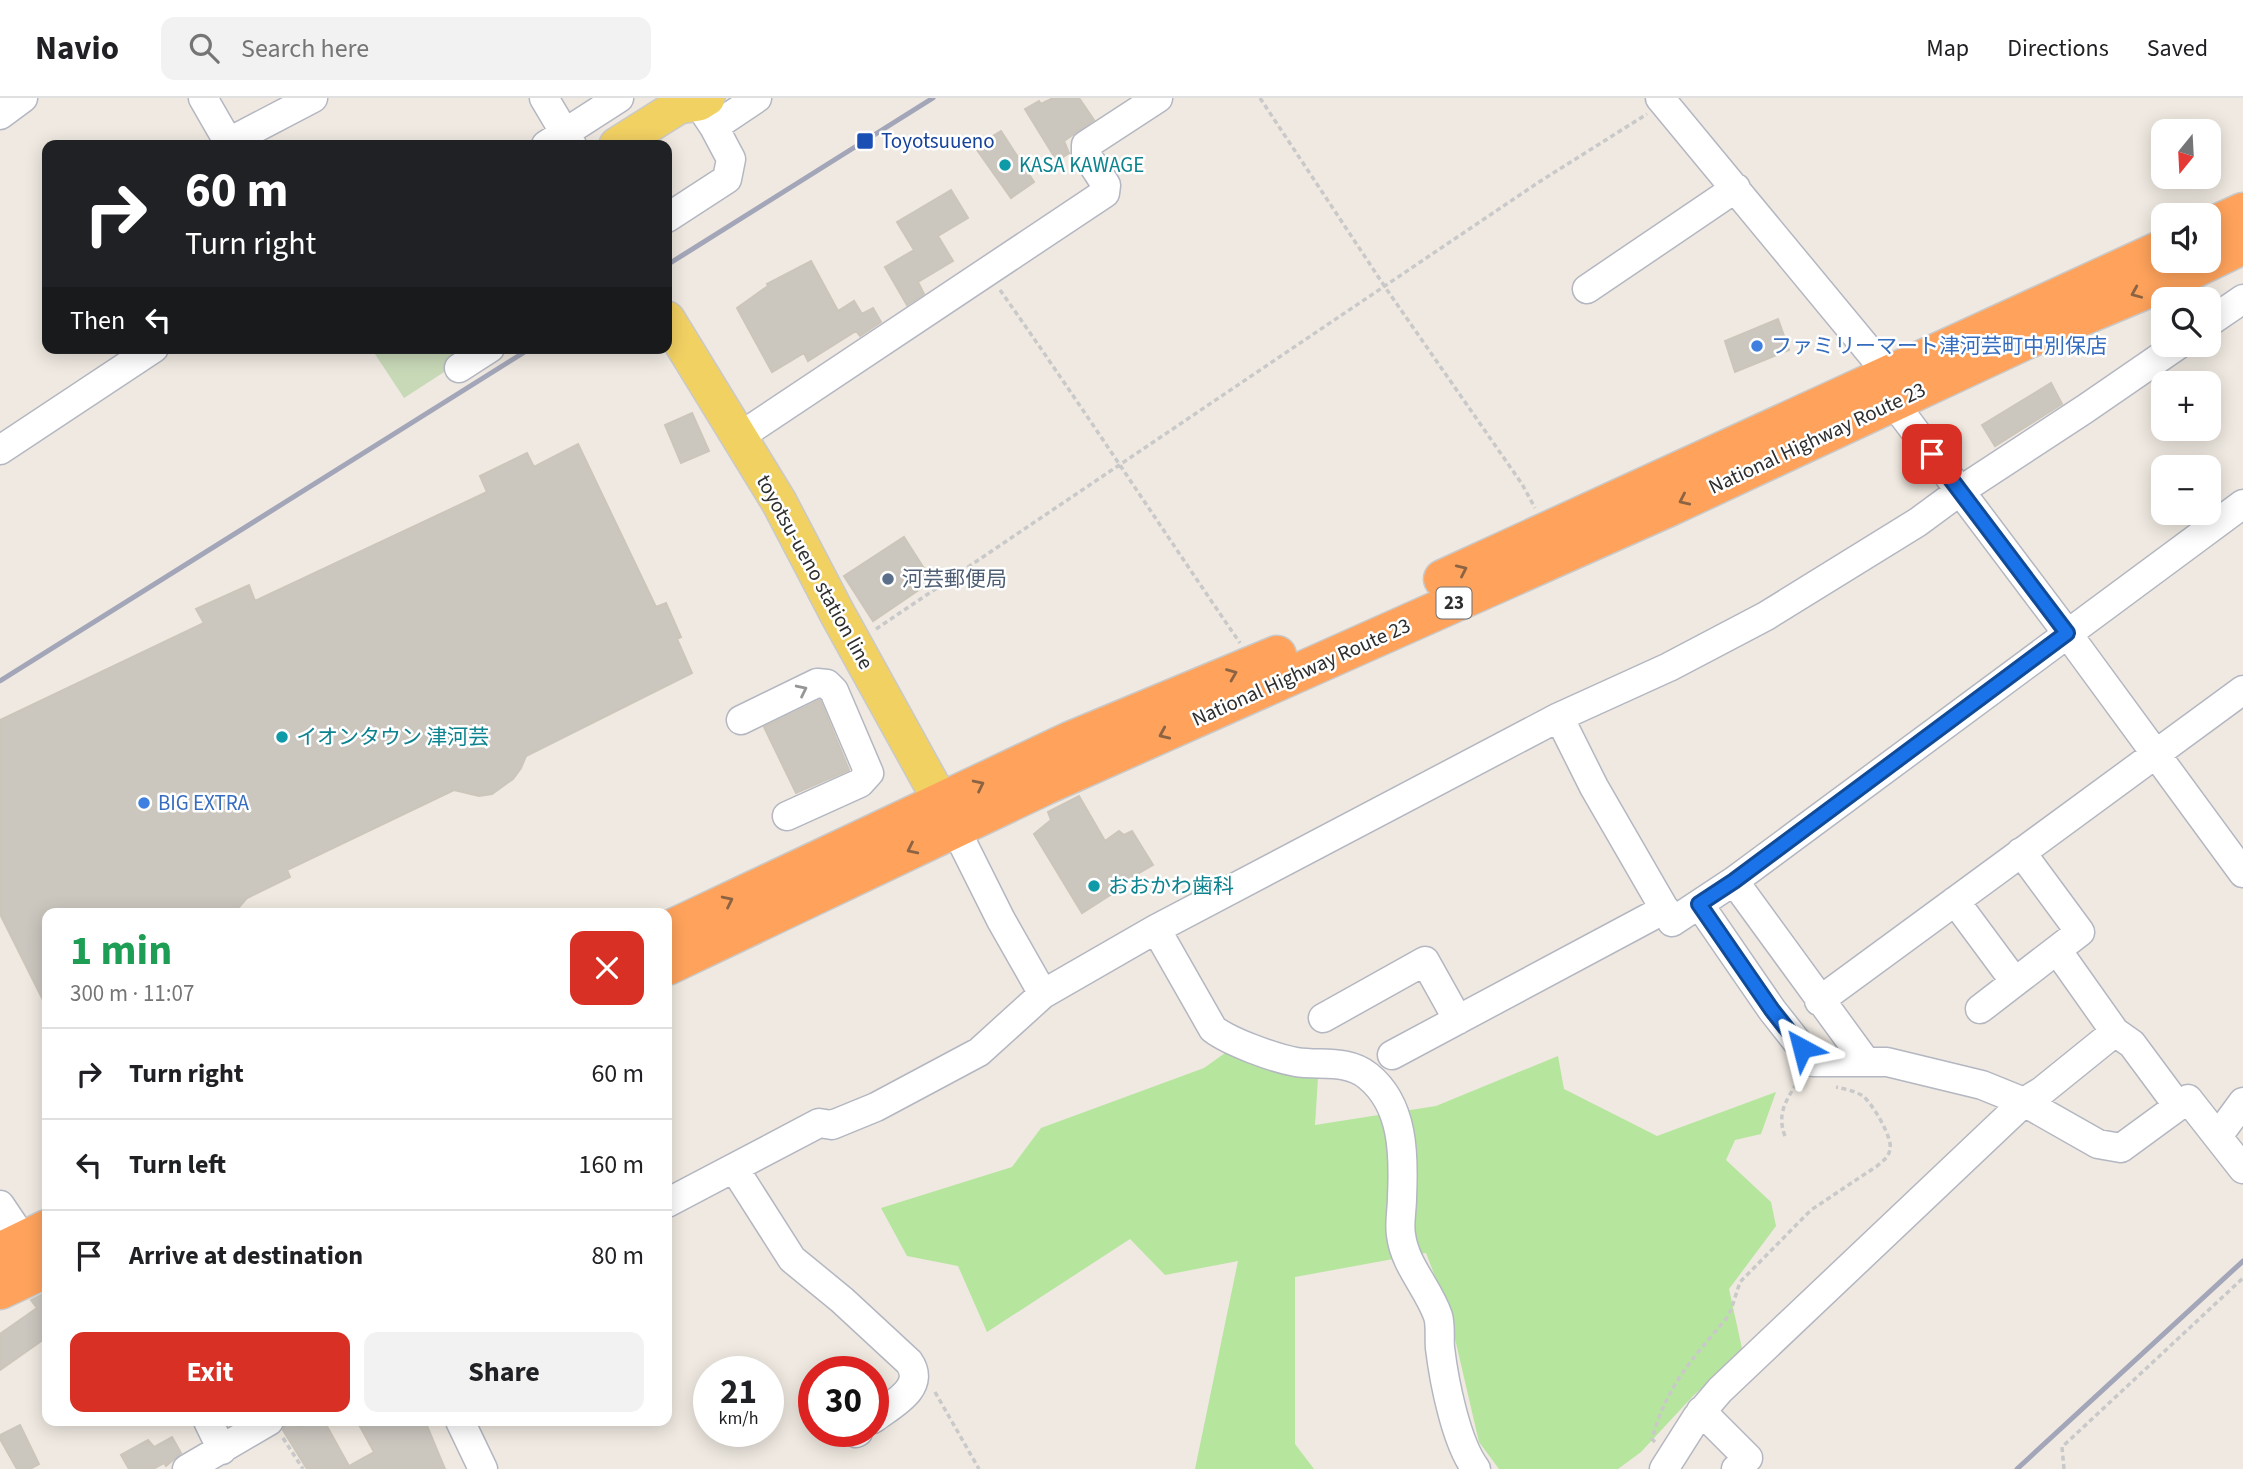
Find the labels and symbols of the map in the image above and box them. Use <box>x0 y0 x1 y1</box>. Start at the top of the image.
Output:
north arrow <box>2151 119 2221 189</box>
place label: Toyotsuueno <box>881 126 995 156</box>
marker: Toyotsuueno <box>855 131 875 151</box>
place label: KASA KAWAGE <box>1019 150 1144 180</box>
marker: KASA KAWAGE <box>997 157 1013 173</box>
one-way arrow <box>2131 285 2143 299</box>
place label: ファミリーマート津河芸町中別保店 <box>1771 331 2107 361</box>
marker: ファミリーマート津河芸町中別保店 <box>1749 338 1765 354</box>
street label: National Highway Route 23 <box>1704 374 1930 502</box>
pin <box>1902 424 1962 484</box>
street label: toyotsu-ueno station line <box>749 469 881 675</box>
one-way arrow <box>1679 491 1691 505</box>
place label: 河芸郵便局 <box>902 564 1007 594</box>
one-way arrow <box>1455 565 1467 579</box>
marker: 河芸郵便局 <box>880 571 896 587</box>
road number: 23 <box>1436 588 1472 618</box>
street label: National Highway Route 23 <box>1187 610 1415 734</box>
one-way arrow <box>1225 668 1237 682</box>
one-way arrow <box>795 684 807 698</box>
place label: イオンタウン 津河芸 <box>296 722 489 752</box>
one-way arrow <box>1159 726 1171 740</box>
marker: イオンタウン 津河芸 <box>274 729 290 745</box>
one-way arrow <box>972 779 984 793</box>
place label: BIG EXTRA <box>158 788 250 818</box>
marker: BIG EXTRA <box>136 795 152 811</box>
one-way arrow <box>907 840 919 854</box>
place label: おおかわ歯科 <box>1108 871 1234 901</box>
marker: おおかわ歯科 <box>1086 878 1102 894</box>
one-way arrow <box>721 896 733 910</box>
position arrow <box>1765 1011 1839 1085</box>
speed limit sign: 30 <box>798 1356 889 1447</box>

